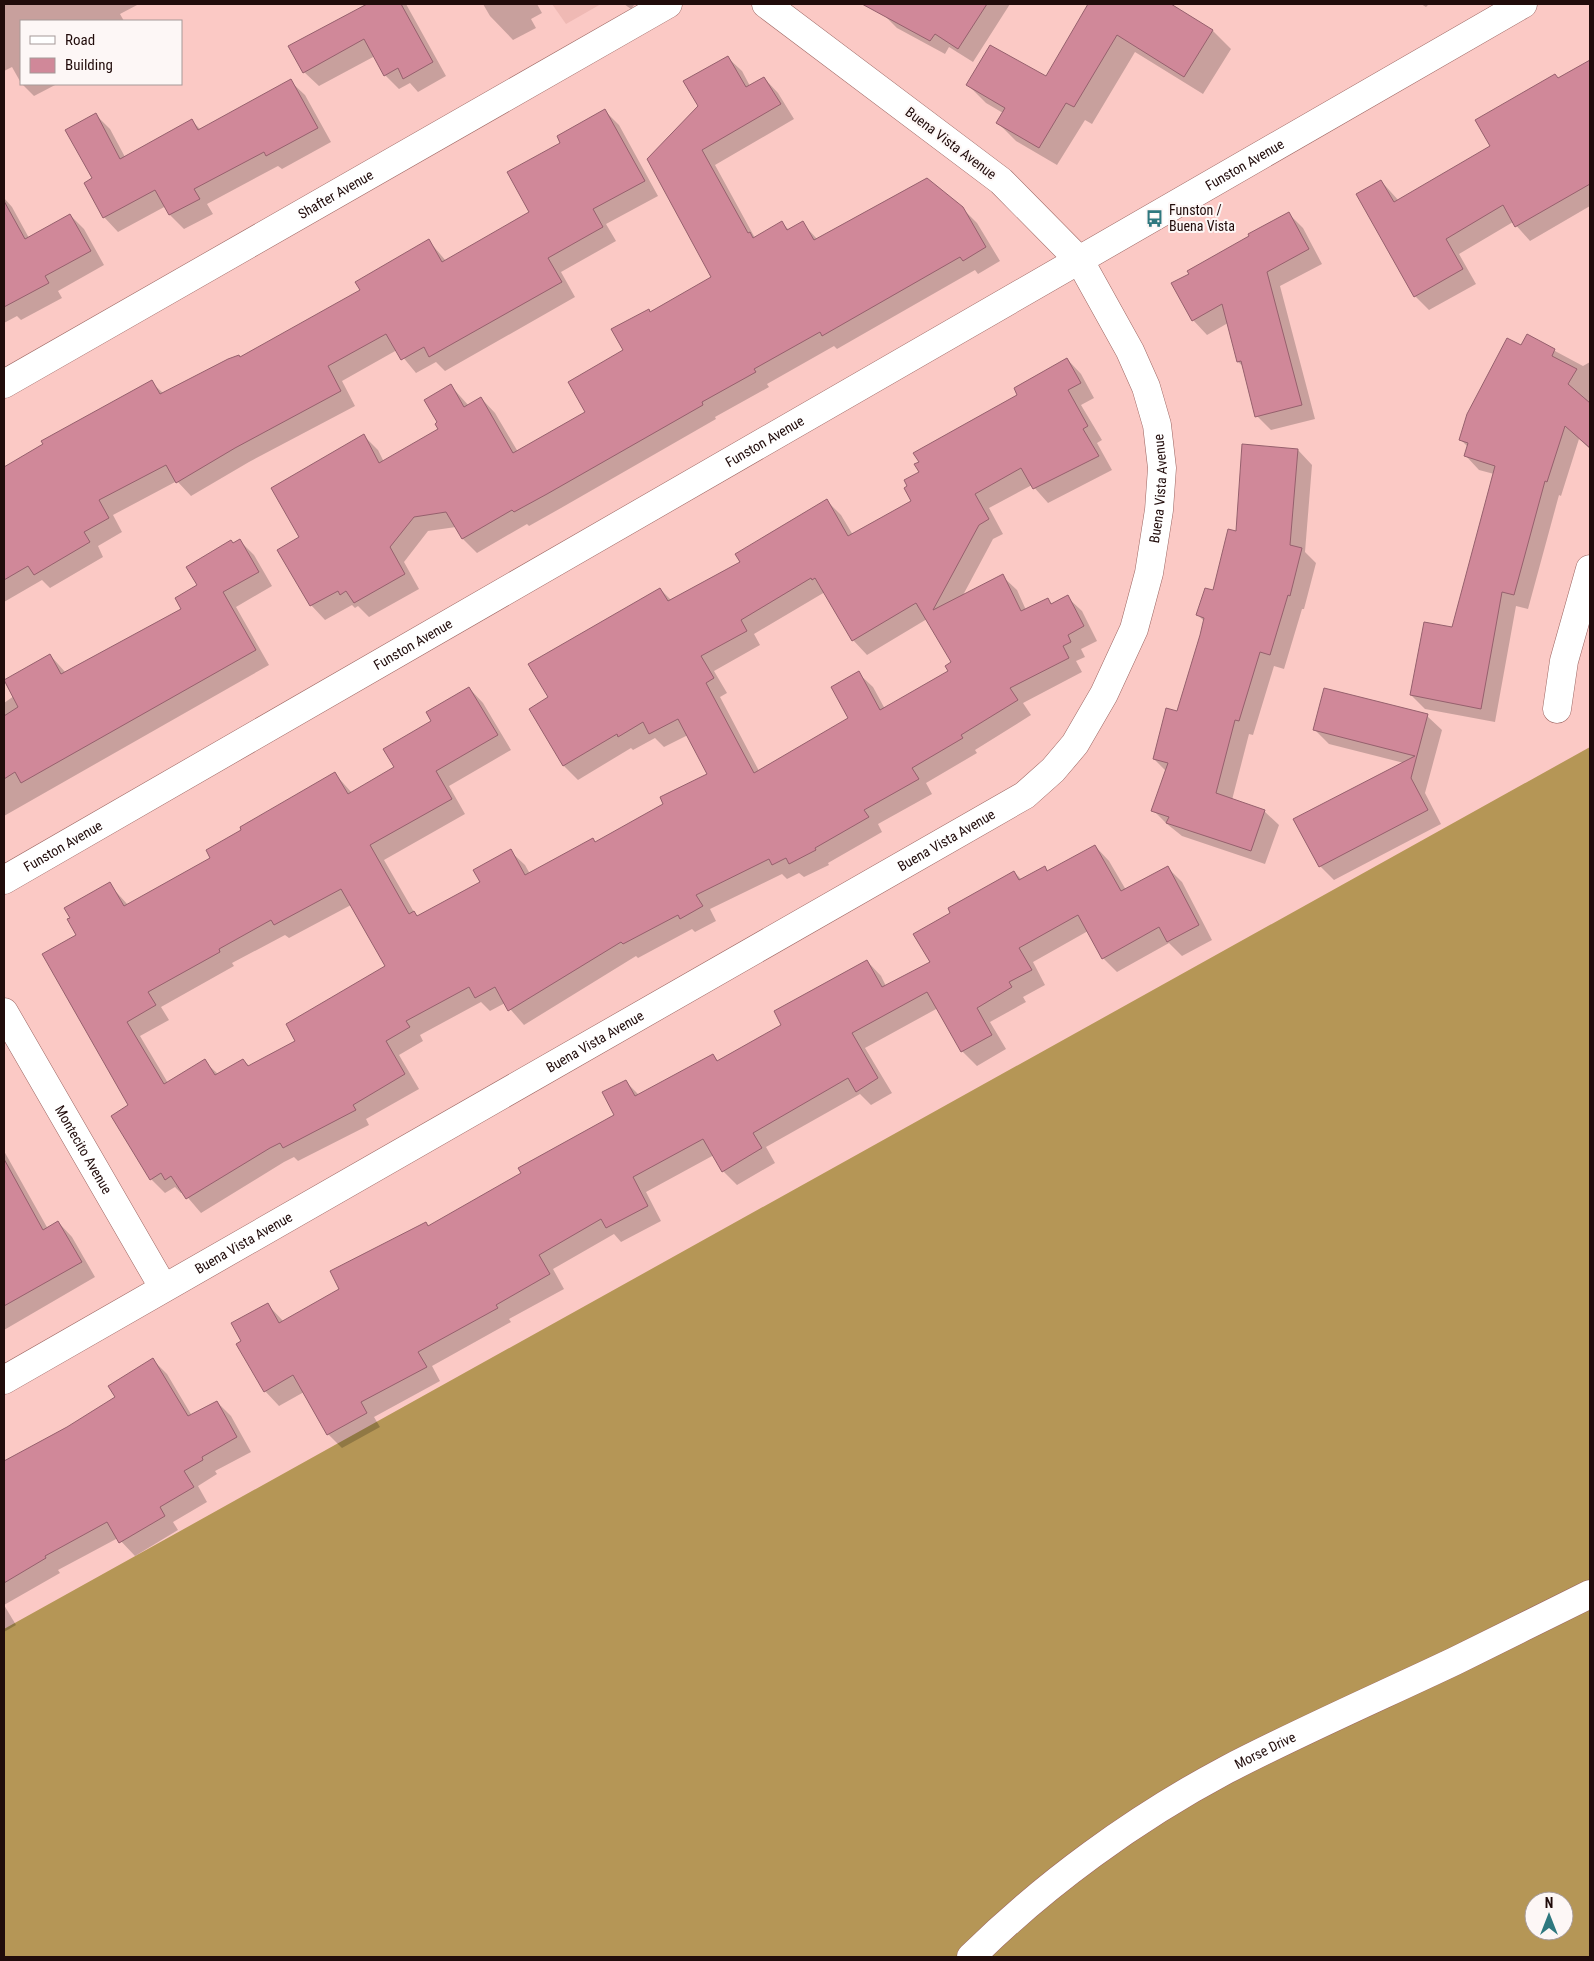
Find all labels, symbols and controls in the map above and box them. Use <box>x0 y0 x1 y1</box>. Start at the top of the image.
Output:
legend <box>20 20 182 85</box>
text: Road <box>65 31 95 49</box>
text: Building <box>65 56 113 74</box>
street label: Buena Vista Avenue <box>902 104 1000 183</box>
street label: Funston Avenue <box>1202 135 1287 194</box>
street label: Shafter Avenue <box>295 166 376 222</box>
place label: Funston / Buena Vista <box>1169 202 1235 234</box>
bus stop icon: Funston / Buena Vista <box>1145 208 1165 228</box>
street label: Funston Avenue <box>723 412 807 470</box>
street label: Buena Vista Avenue <box>1146 433 1170 544</box>
street label: Funston Avenue <box>371 615 455 673</box>
street label: Buena Vista Avenue <box>895 806 998 874</box>
street label: Funston Avenue <box>21 817 105 875</box>
street label: Buena Vista Avenue <box>543 1007 647 1076</box>
street label: Montecito Avenue <box>52 1103 116 1197</box>
street label: Buena Vista Avenue <box>192 1208 295 1277</box>
street label: Morse Drive <box>1232 1728 1299 1772</box>
north arrow <box>1524 1891 1574 1941</box>
text: N <box>1545 1895 1553 1911</box>

